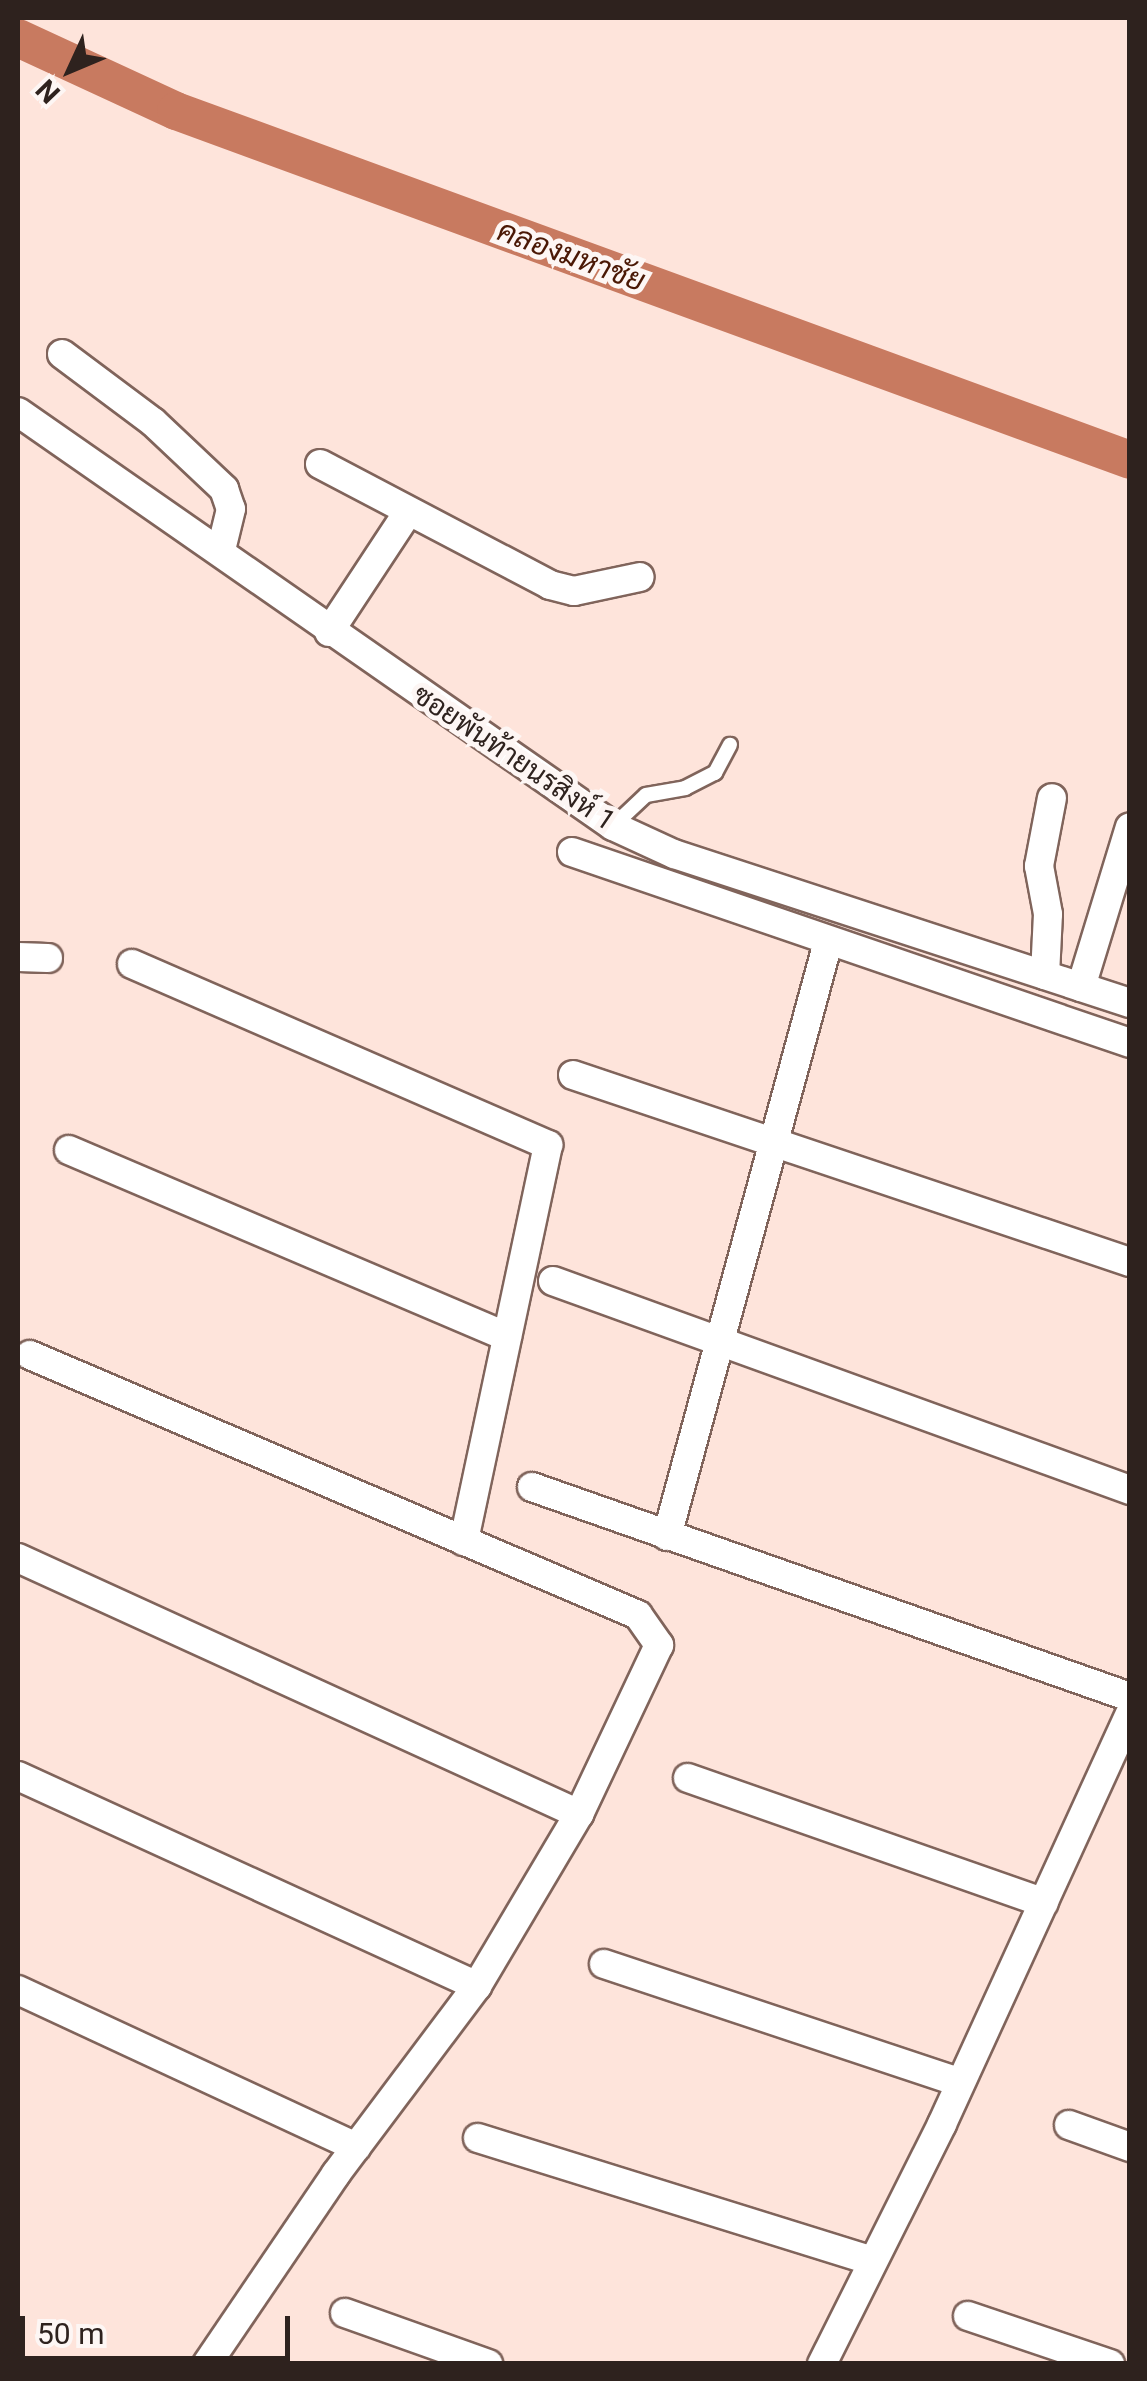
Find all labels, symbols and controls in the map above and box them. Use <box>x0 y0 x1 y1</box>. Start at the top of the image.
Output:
north arrow <box>20 20 120 120</box>
text: N <box>29 73 67 110</box>
water label: คลองมหาชัย <box>492 213 650 299</box>
street label: ซอยพันท้ายนรสิงห์ 1 <box>407 678 621 838</box>
scale bar <box>25 2296 295 2358</box>
text: 50 m <box>37 2316 104 2351</box>

